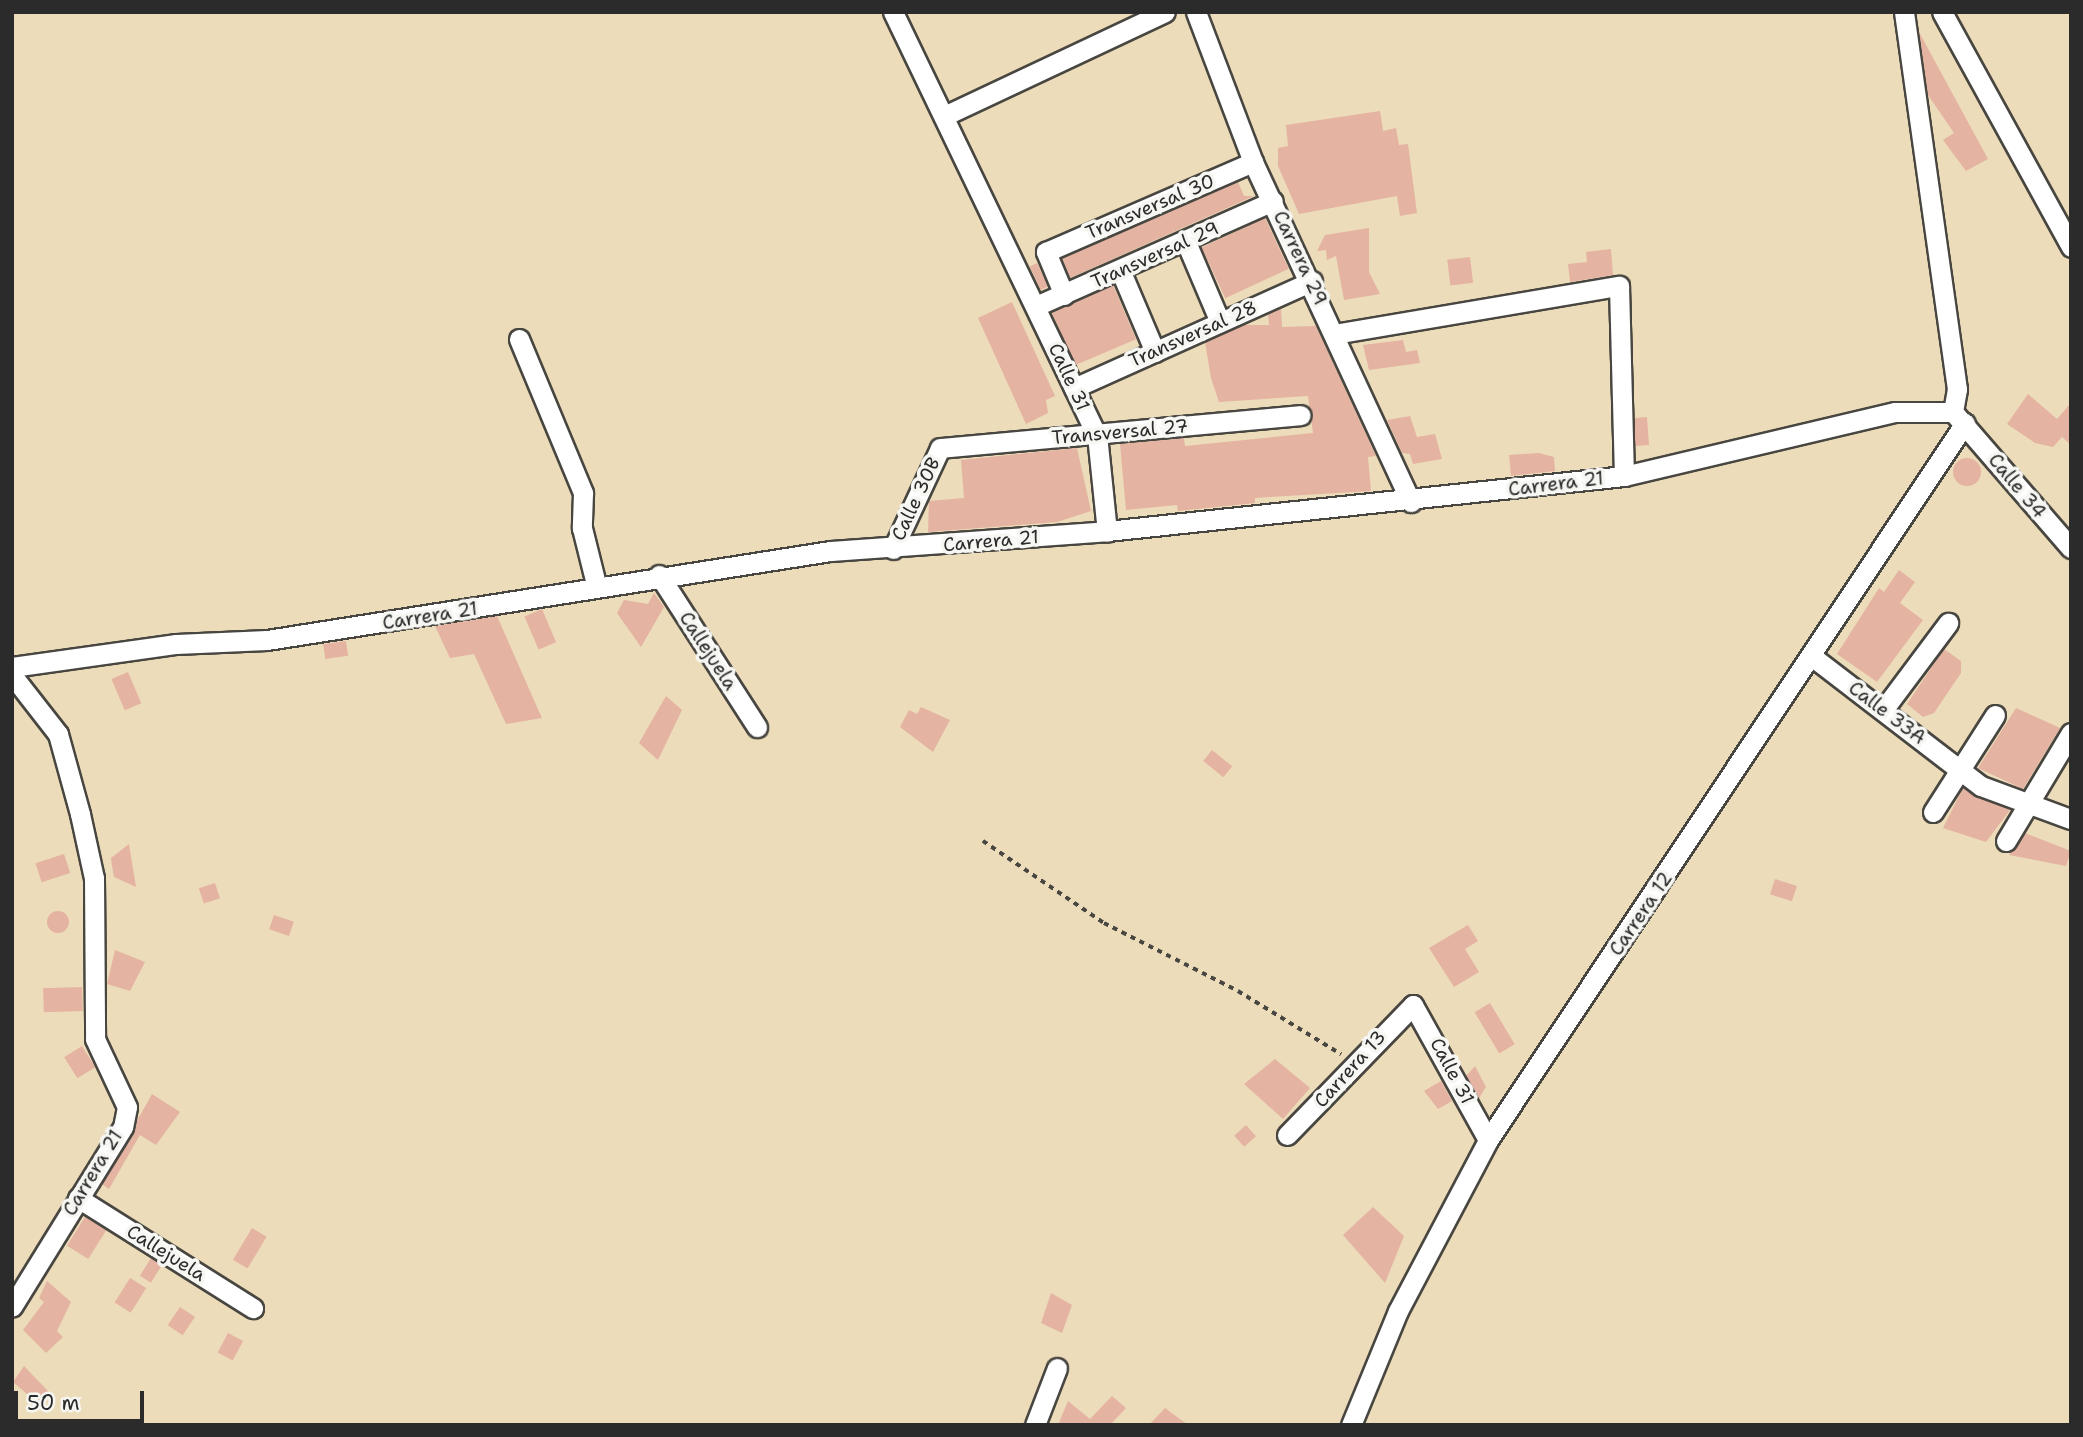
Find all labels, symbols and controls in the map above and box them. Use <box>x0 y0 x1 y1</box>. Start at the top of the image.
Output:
street label: Transversal 30 <box>1082 170 1218 244</box>
street label: Carrera 29 <box>1268 207 1332 309</box>
street label: Transversal 29 <box>1088 217 1222 293</box>
street label: Transversal 28 <box>1126 296 1260 372</box>
street label: Calle 31 <box>1043 340 1095 414</box>
street label: Transversal 27 <box>1051 415 1189 449</box>
street label: Calle 34 <box>1983 449 2051 523</box>
street label: Calle 30B <box>887 454 945 544</box>
street label: Carrera 21 <box>1507 467 1605 501</box>
street label: Carrera 21 <box>942 525 1040 557</box>
street label: Carrera 21 <box>381 597 479 635</box>
street label: Callejuela <box>674 608 742 694</box>
street label: Calle 33A <box>1844 677 1930 749</box>
street label: Carrera 12 <box>1605 868 1677 960</box>
street label: Carrera 13 <box>1309 1026 1391 1112</box>
street label: Calle 31 <box>1425 1034 1479 1108</box>
street label: Carrera 21 <box>59 1126 127 1220</box>
street label: Callejuela <box>122 1220 210 1286</box>
scale bar <box>18 1378 147 1422</box>
text: 50 m <box>27 1389 80 1417</box>

